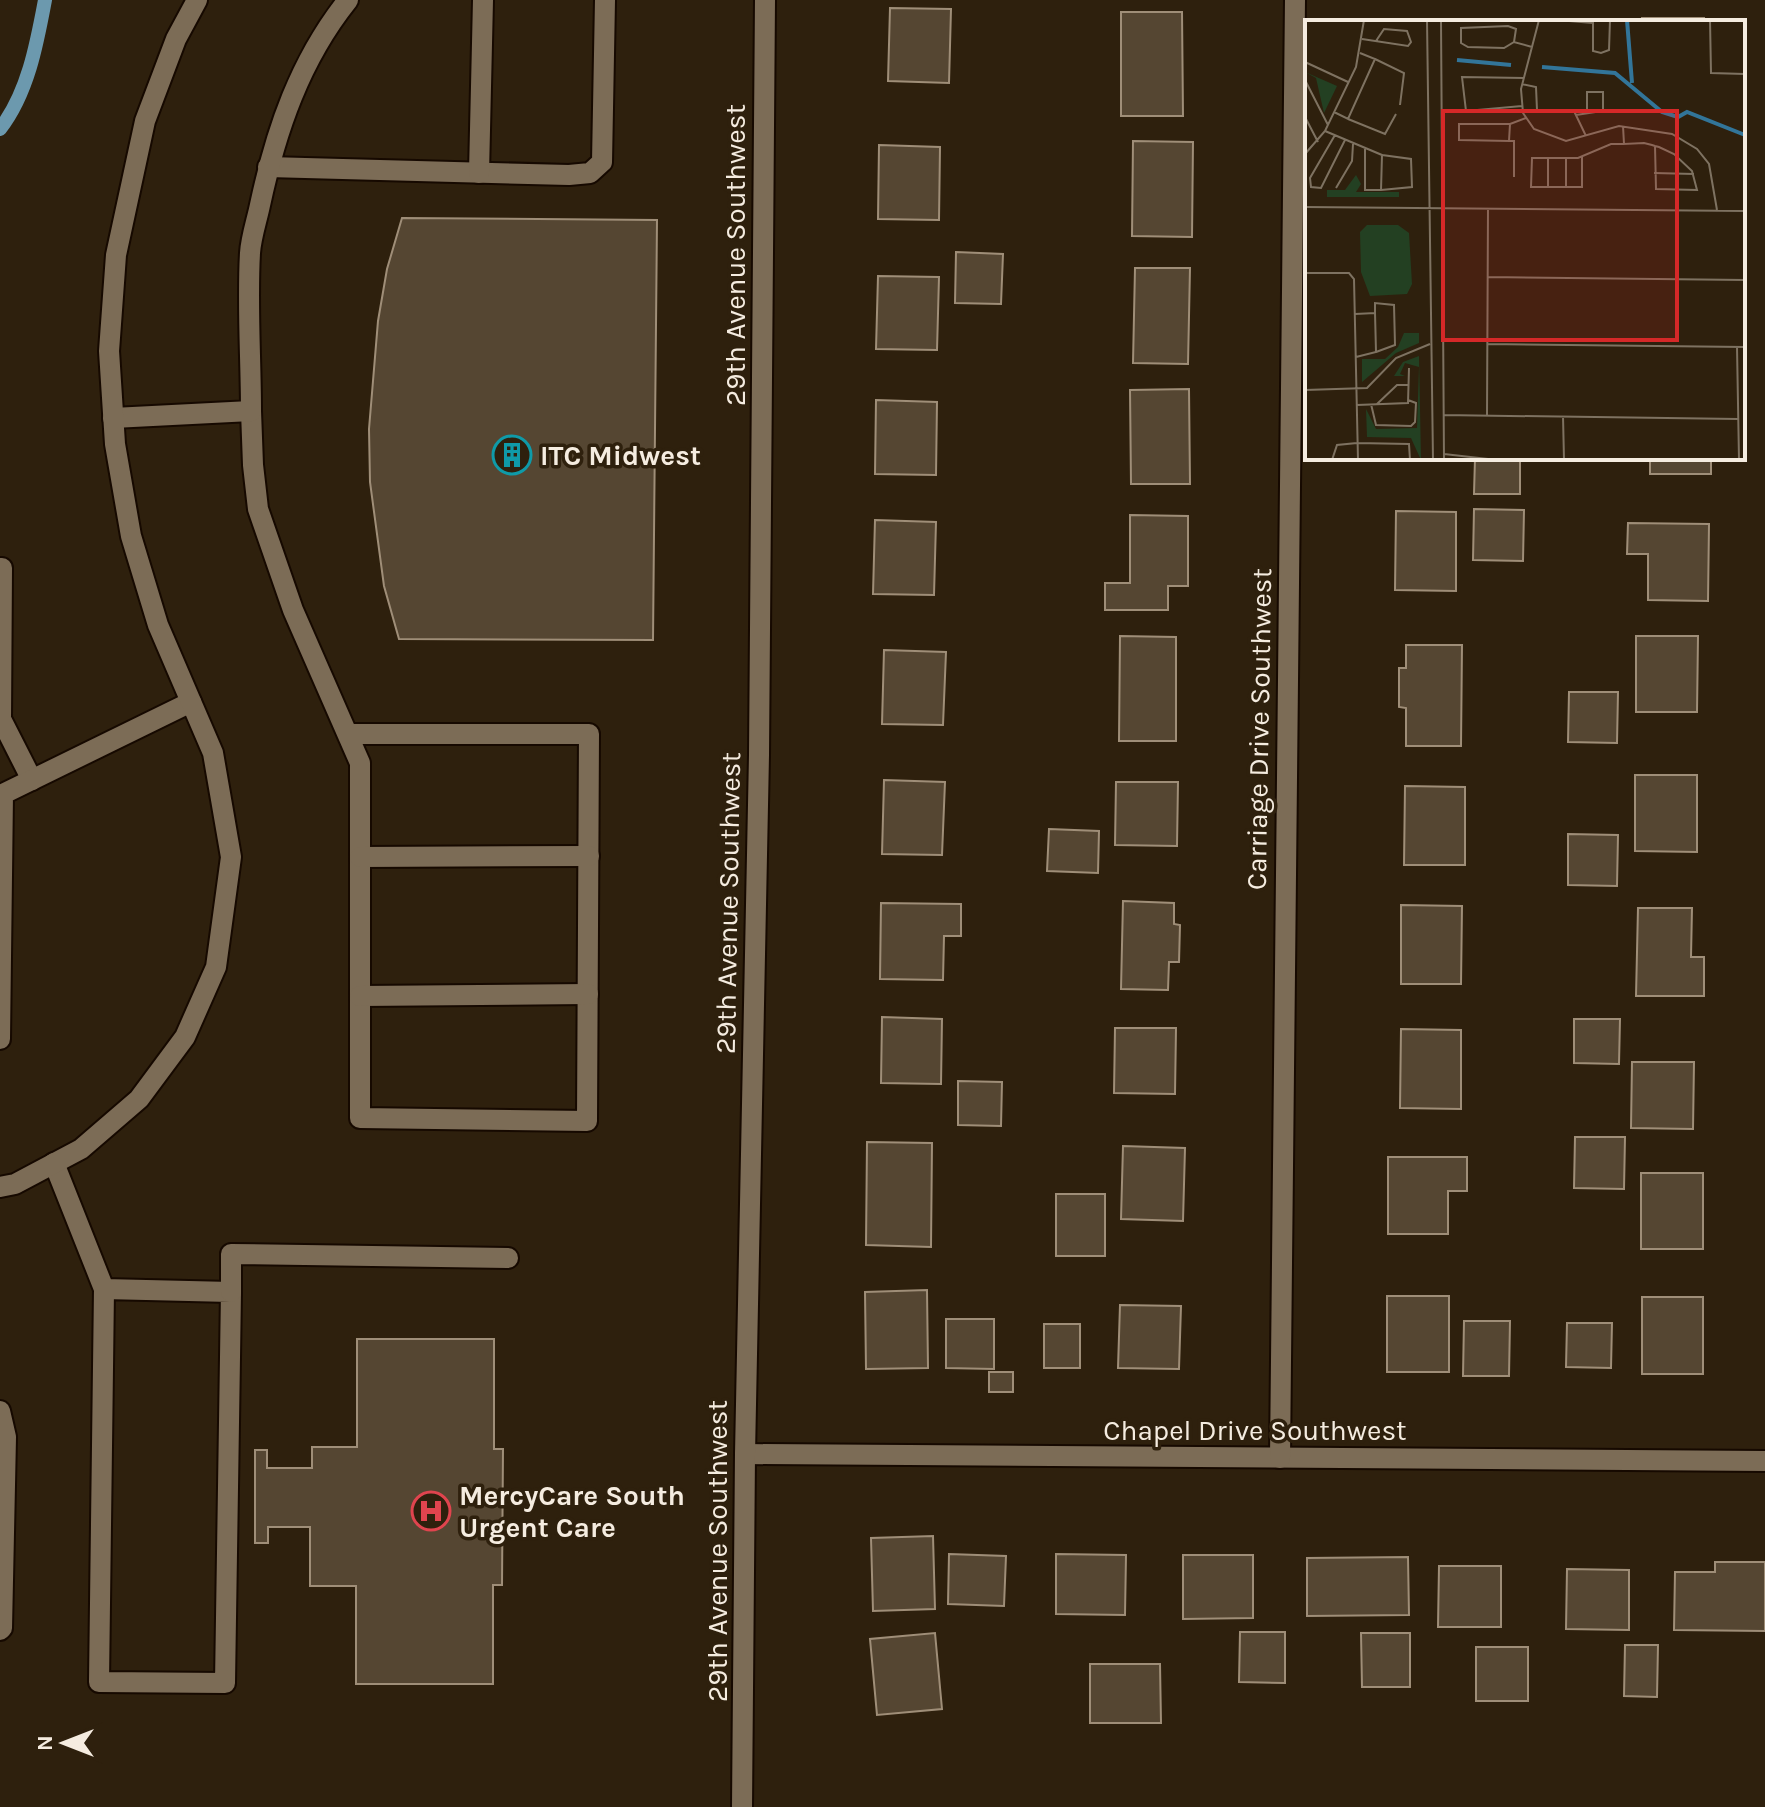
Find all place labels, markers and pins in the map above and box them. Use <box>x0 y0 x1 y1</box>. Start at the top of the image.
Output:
building icon: ITC Midwest <box>491 434 533 476</box>
place label: ITC Midwest <box>540 439 701 472</box>
place label: MercyCare South Urgent Care <box>459 1479 685 1544</box>
hospital icon: MercyCare South Urgent Care <box>410 1490 452 1532</box>

